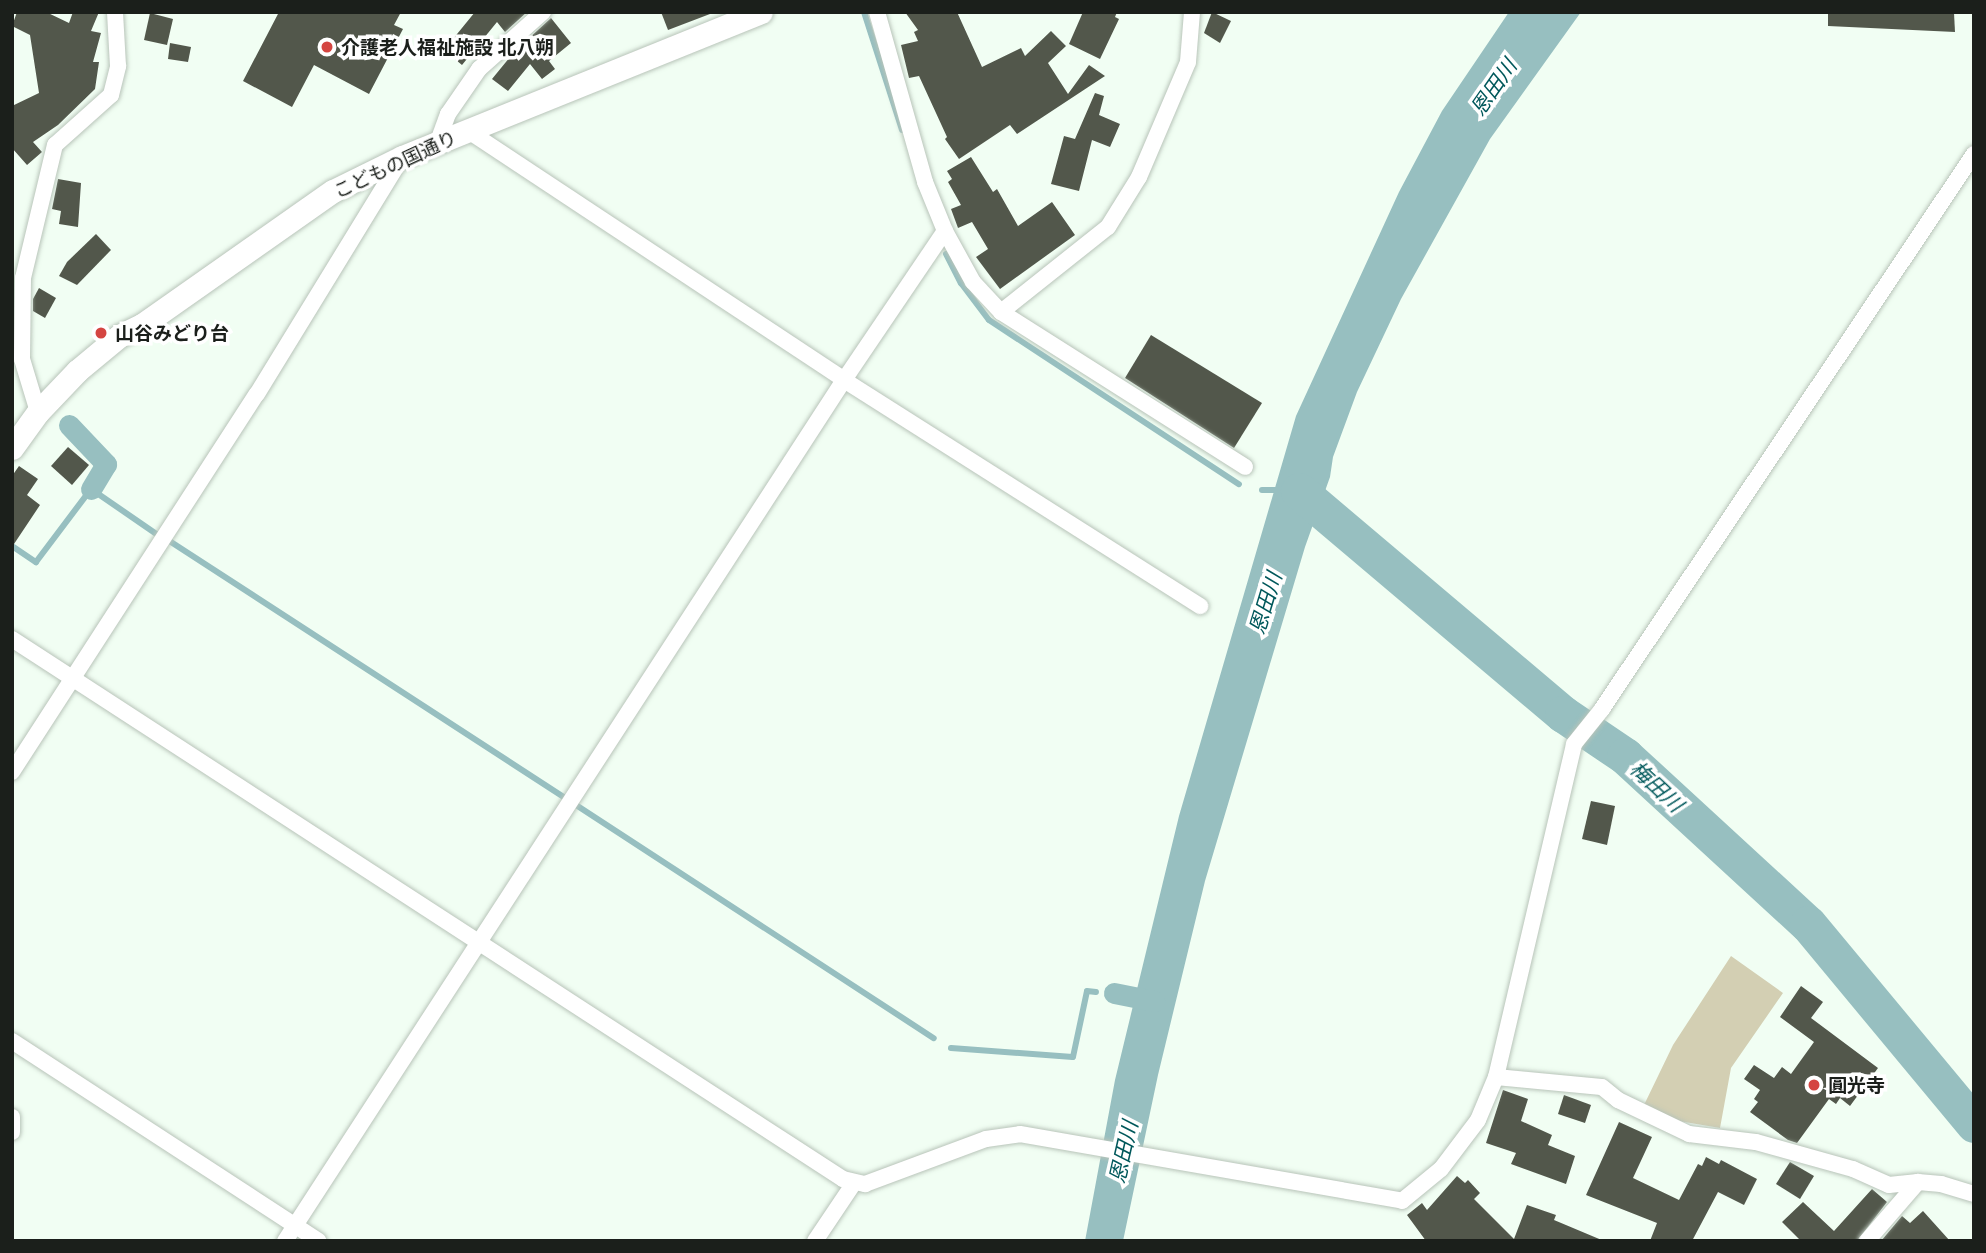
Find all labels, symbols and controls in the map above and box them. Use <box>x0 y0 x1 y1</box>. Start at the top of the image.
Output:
place label: 介護老人福祉施設 北八朔 <box>341 36 554 58</box>
marker: 介護老人福祉施設 北八朔 <box>319 39 335 55</box>
water label: 恩田川 <box>1465 54 1521 120</box>
street label: こどもの国通り <box>330 126 460 202</box>
place label: 山谷みどり台 <box>115 322 229 344</box>
marker: 山谷みどり台 <box>93 325 109 341</box>
water label: 恩田川 <box>1244 569 1286 637</box>
water label: 梅田川 <box>1625 755 1689 817</box>
place label: 圓光寺 <box>1828 1074 1885 1096</box>
marker: 圓光寺 <box>1806 1077 1822 1093</box>
water label: 恩田川 <box>1104 1118 1142 1186</box>

